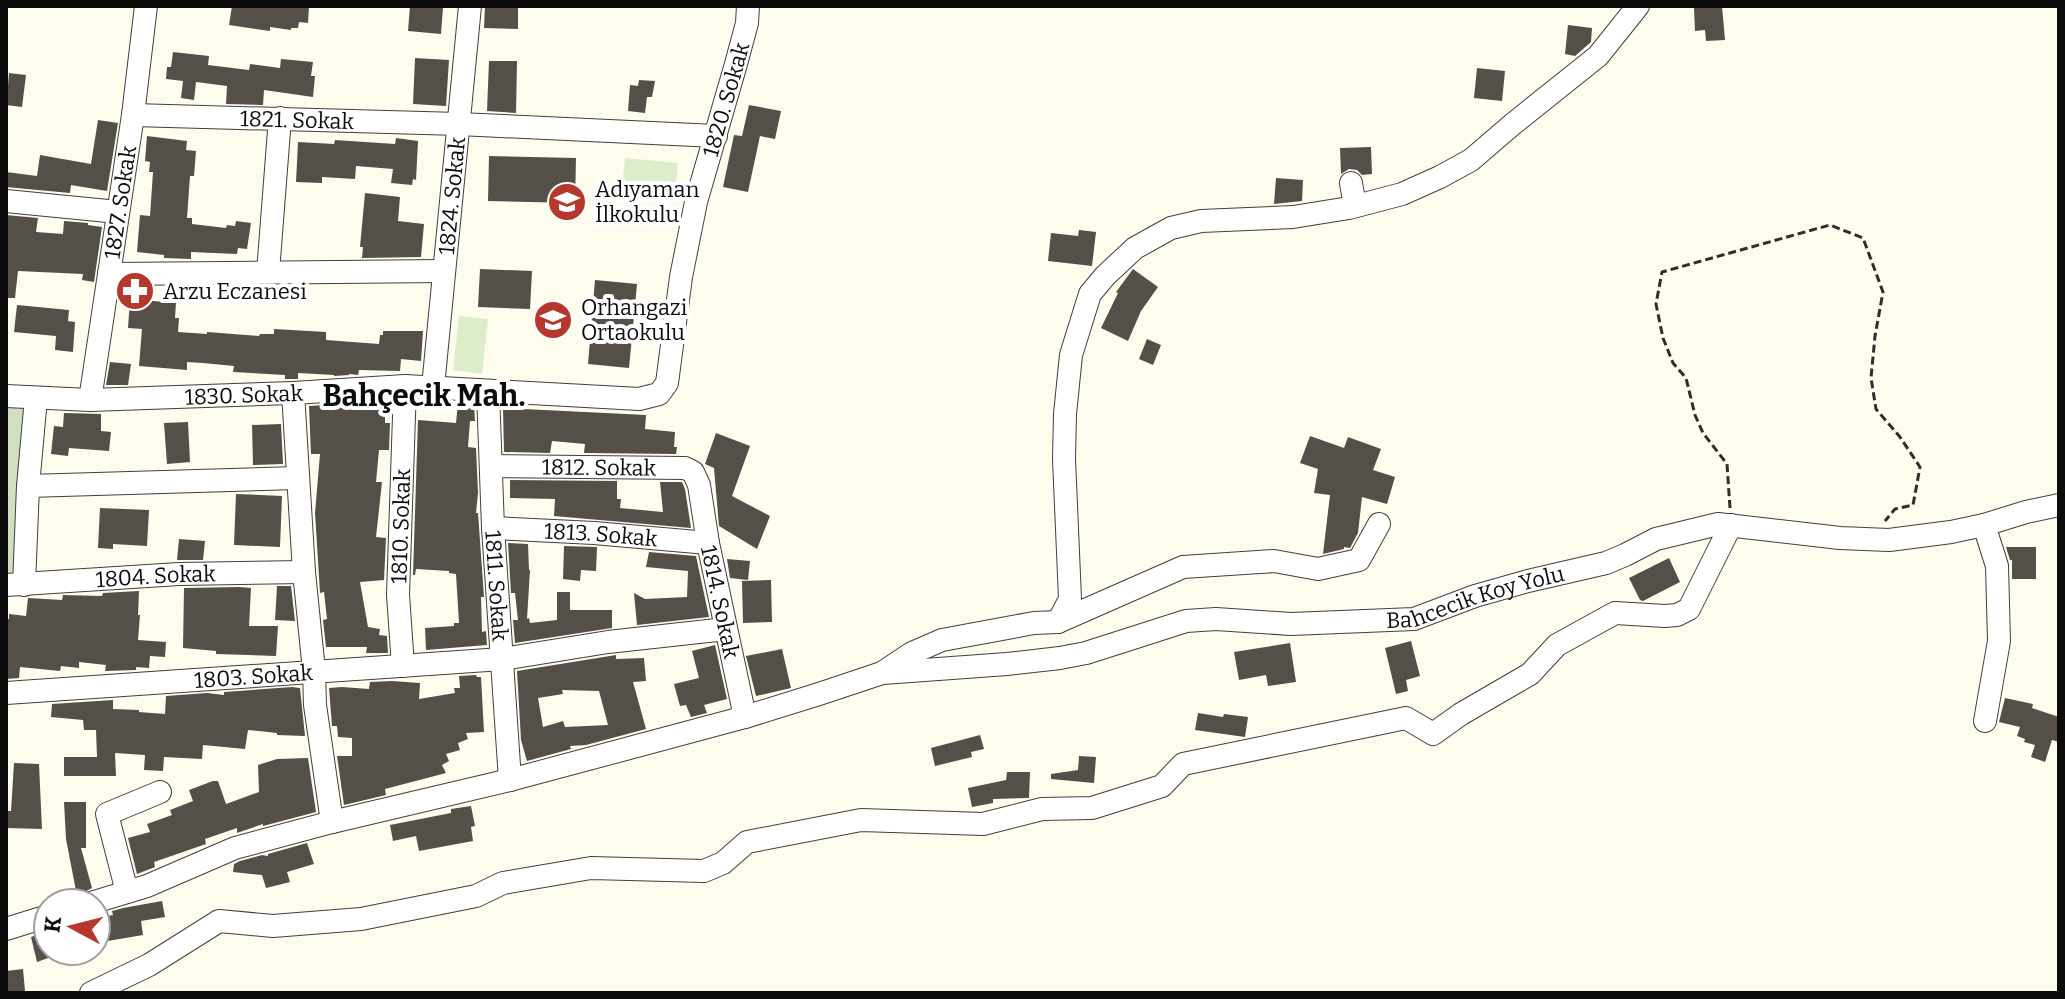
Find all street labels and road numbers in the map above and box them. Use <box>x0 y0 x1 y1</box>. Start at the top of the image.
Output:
street label: 1820. Sokak <box>697 39 755 160</box>
street label: 1821. Sokak <box>239 105 355 135</box>
street label: 1824. Sokak <box>433 135 471 256</box>
street label: 1827. Sokak <box>98 143 142 261</box>
street label: 1830. Sokak <box>184 379 304 411</box>
street label: 1812. Sokak <box>542 454 657 482</box>
street label: 1810. Sokak <box>385 468 416 584</box>
street label: 1813. Sokak <box>543 518 659 553</box>
street label: 1811. Sokak <box>479 529 514 643</box>
street label: 1814. Sokak <box>695 543 745 661</box>
street label: 1804. Sokak <box>95 560 216 593</box>
street label: Bahcecik Koy Yolu <box>1386 560 1567 634</box>
street label: 1803. Sokak <box>193 659 314 694</box>

